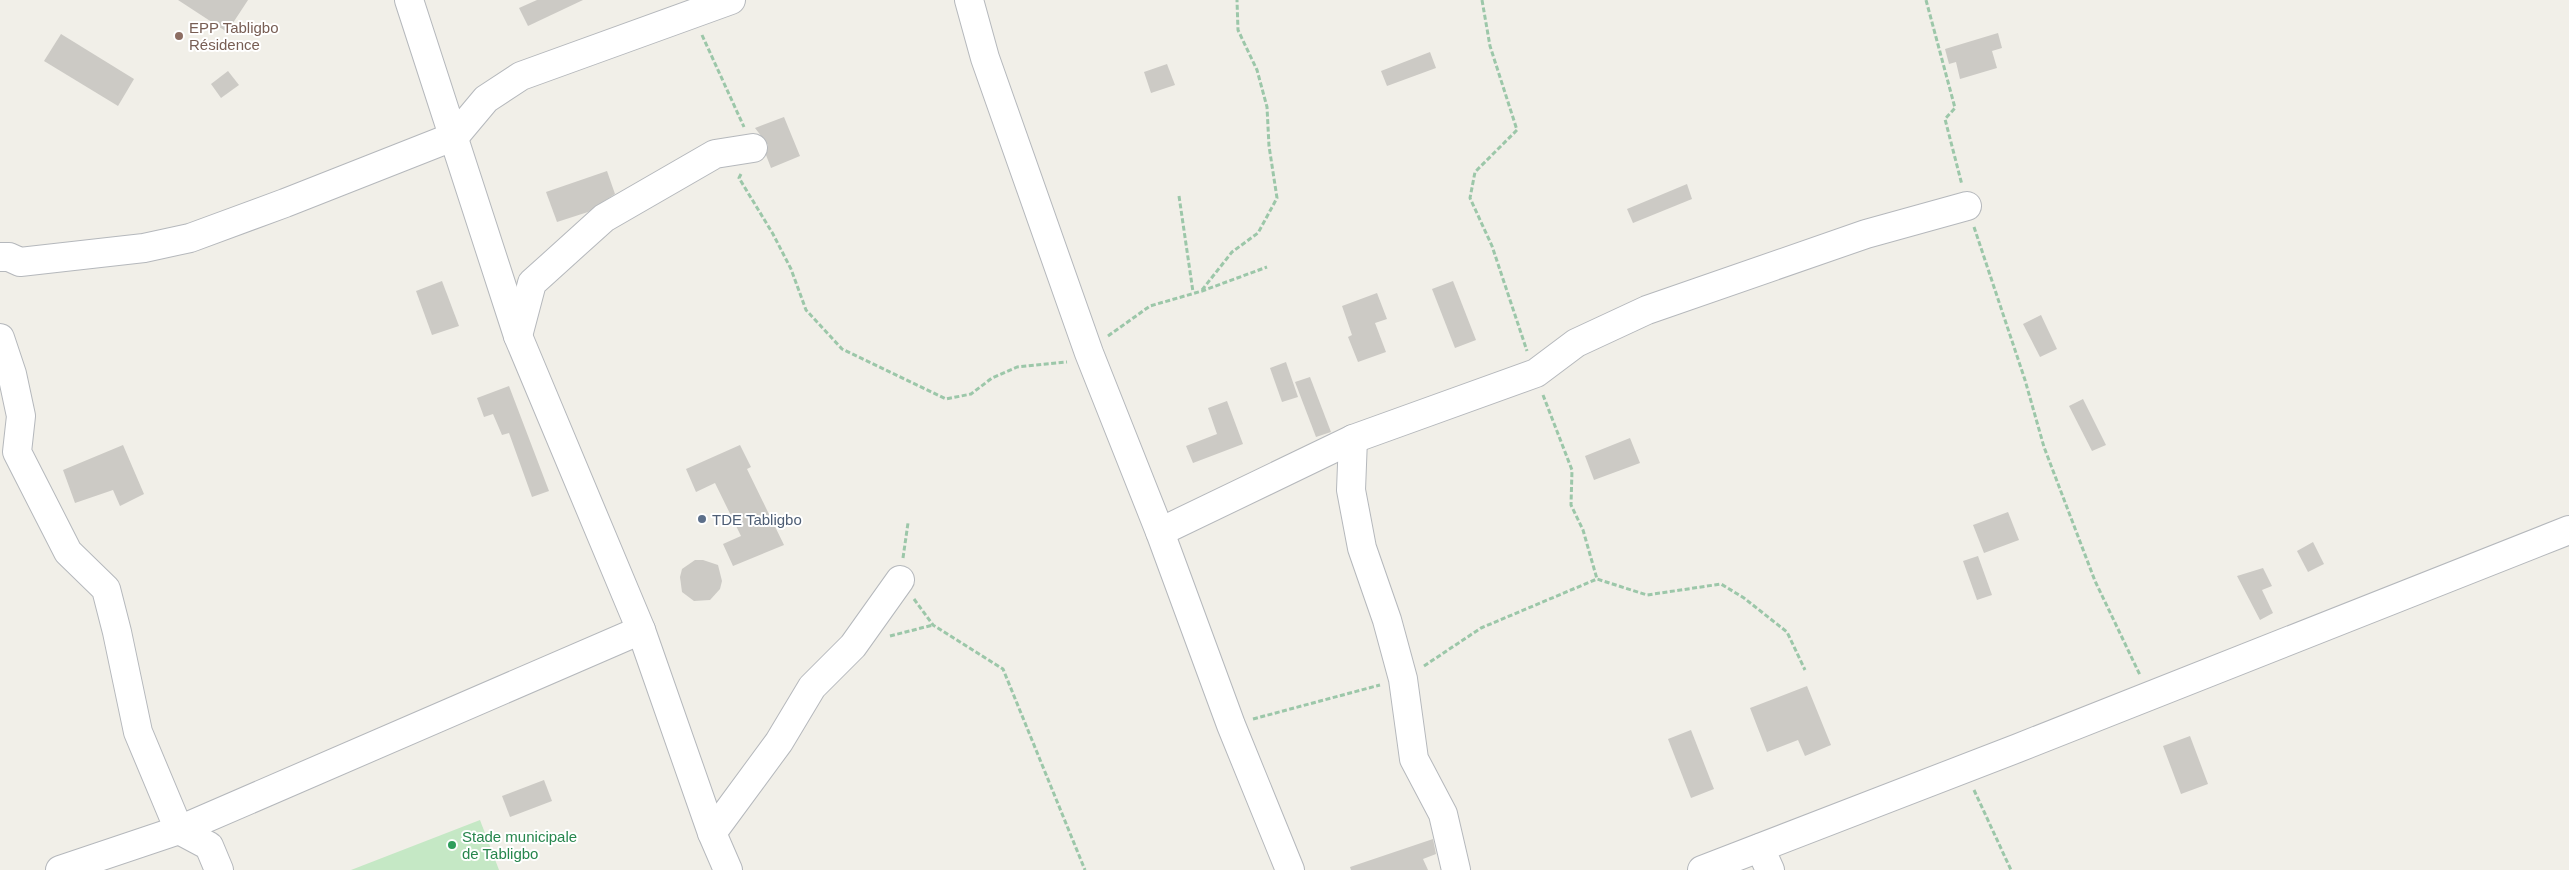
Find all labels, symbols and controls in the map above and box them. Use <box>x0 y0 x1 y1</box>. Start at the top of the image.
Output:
place label: EPP Tabligbo Résidence <box>189 19 279 53</box>
marker: EPP Tabligbo Résidence <box>173 30 185 42</box>
place label: TDE Tabligbo <box>712 511 802 528</box>
marker: TDE Tabligbo <box>696 513 708 525</box>
place label: Stade municipale de Tabligbo <box>462 828 577 862</box>
marker: Stade municipale de Tabligbo <box>446 839 458 851</box>

